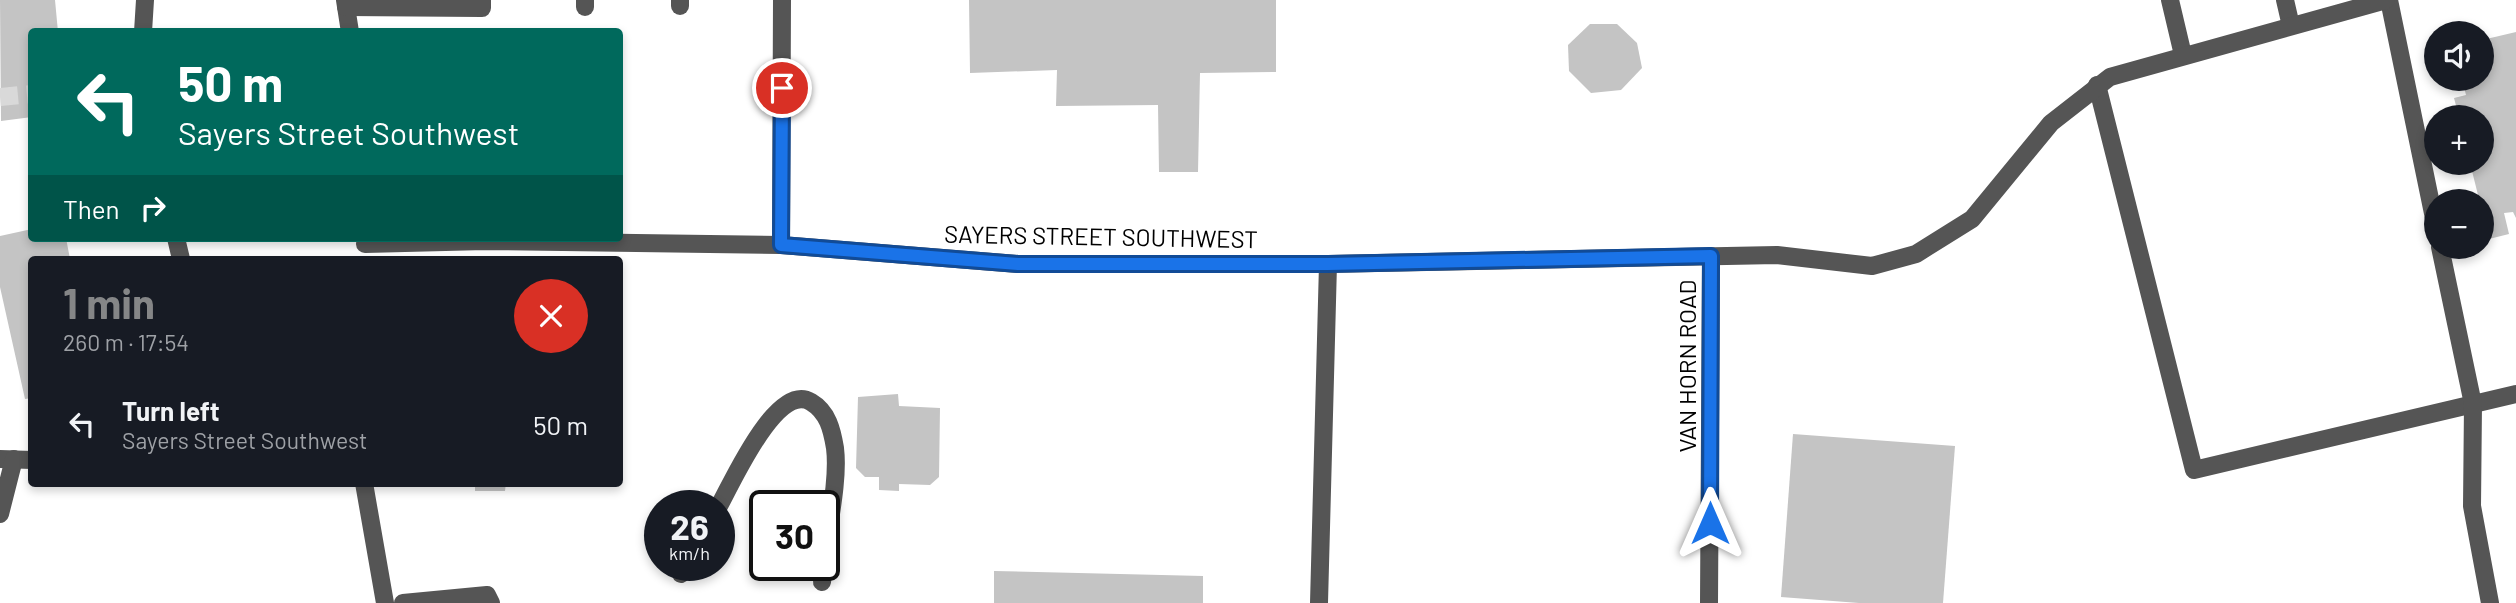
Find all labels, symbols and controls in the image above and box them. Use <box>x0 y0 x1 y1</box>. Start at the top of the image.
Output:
map controls <box>2424 21 2494 259</box>
button: sound <box>2424 21 2494 91</box>
text: 50 m <box>178 53 283 112</box>
icon: left <box>63 56 154 147</box>
pin <box>752 58 812 118</box>
icon: arrive <box>763 69 801 107</box>
button: + <box>2424 105 2494 175</box>
text: Sayers Street Southwest <box>178 113 519 151</box>
icon: right <box>134 189 172 227</box>
button: − <box>2424 189 2494 259</box>
text: Then <box>63 193 120 224</box>
street label: SAYERS STREET SOUTHWEST <box>944 219 1258 253</box>
text: 1 min <box>63 277 155 327</box>
button: close <box>514 279 588 353</box>
street label: VAN HORN ROAD <box>1672 280 1701 452</box>
text: 260 m · 17:54 <box>63 328 189 356</box>
text: Turn left <box>122 395 220 426</box>
icon: left <box>63 405 101 443</box>
text: 50 m <box>533 409 588 440</box>
text: Sayers Street Southwest <box>122 426 367 454</box>
position arrow <box>1673 486 1747 560</box>
speed limit sign: 30 <box>749 490 840 581</box>
text: 26 <box>670 505 709 547</box>
text: km/h <box>669 542 710 564</box>

